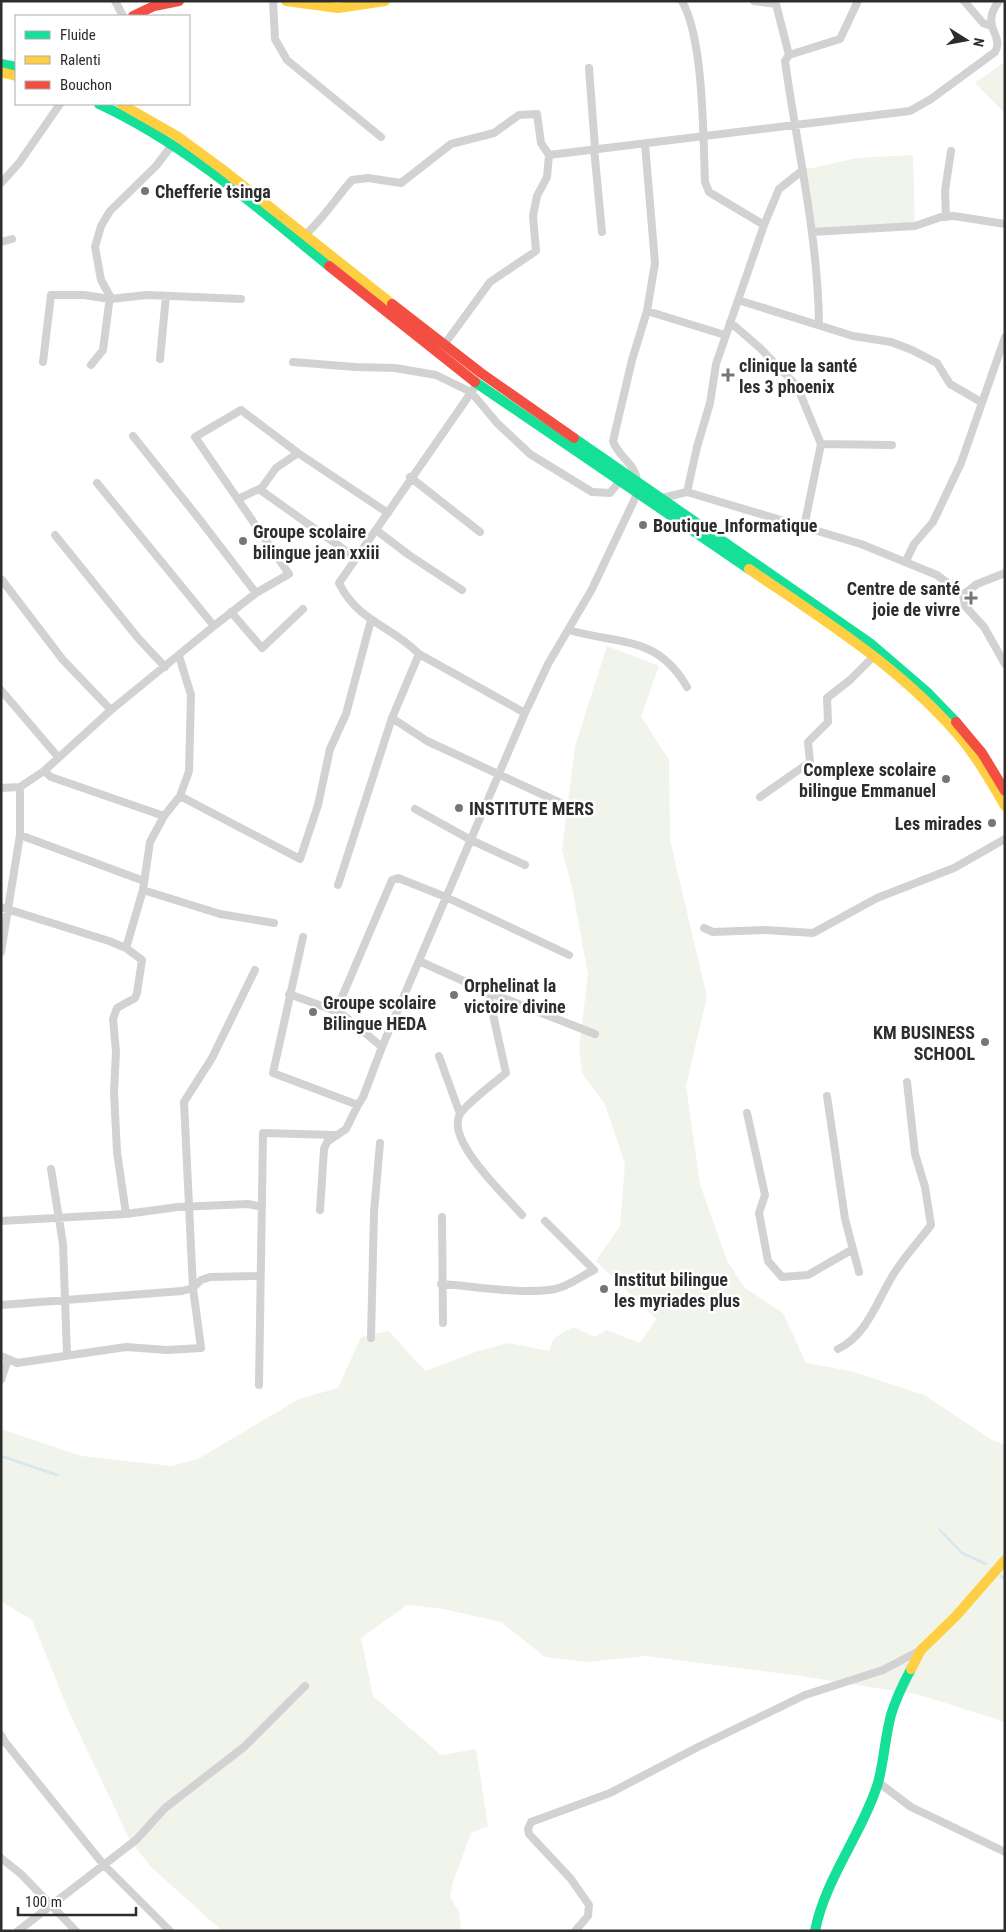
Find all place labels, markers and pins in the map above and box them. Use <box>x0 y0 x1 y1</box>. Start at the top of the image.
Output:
place label: Chefferie tsinga <box>155 181 271 202</box>
marker: Chefferie tsinga <box>139 185 151 197</box>
place label: clinique la santé les 3 phoenix <box>739 355 858 397</box>
marker: clinique la santé les 3 phoenix <box>721 368 735 382</box>
place label: Boutique_Informatique <box>653 515 818 536</box>
marker: Boutique_Informatique <box>637 519 649 531</box>
place label: Groupe scolaire bilingue jean xxiii <box>253 521 379 563</box>
marker: Groupe scolaire bilingue jean xxiii <box>237 535 249 547</box>
place label: Centre de santé joie de vivre <box>847 578 960 620</box>
marker: Centre de santé joie de vivre <box>964 591 978 605</box>
place label: Complexe scolaire bilingue Emmanuel <box>799 759 936 801</box>
marker: Complexe scolaire bilingue Emmanuel <box>940 773 952 785</box>
place label: INSTITUTE MERS <box>469 798 594 819</box>
marker: INSTITUTE MERS <box>453 802 465 814</box>
place label: Les mirades <box>895 813 982 834</box>
marker: Les mirades <box>986 817 998 829</box>
place label: Orphelinat la victoire divine <box>464 975 566 1017</box>
marker: Orphelinat la victoire divine <box>448 989 460 1001</box>
place label: Groupe scolaire Bilingue HEDA <box>323 992 436 1034</box>
marker: Groupe scolaire Bilingue HEDA <box>307 1006 319 1018</box>
place label: KM BUSINESS SCHOOL <box>873 1022 975 1064</box>
marker: KM BUSINESS SCHOOL <box>979 1036 991 1048</box>
place label: Institut bilingue les myriades plus <box>614 1269 740 1311</box>
marker: Institut bilingue les myriades plus <box>598 1283 610 1295</box>

